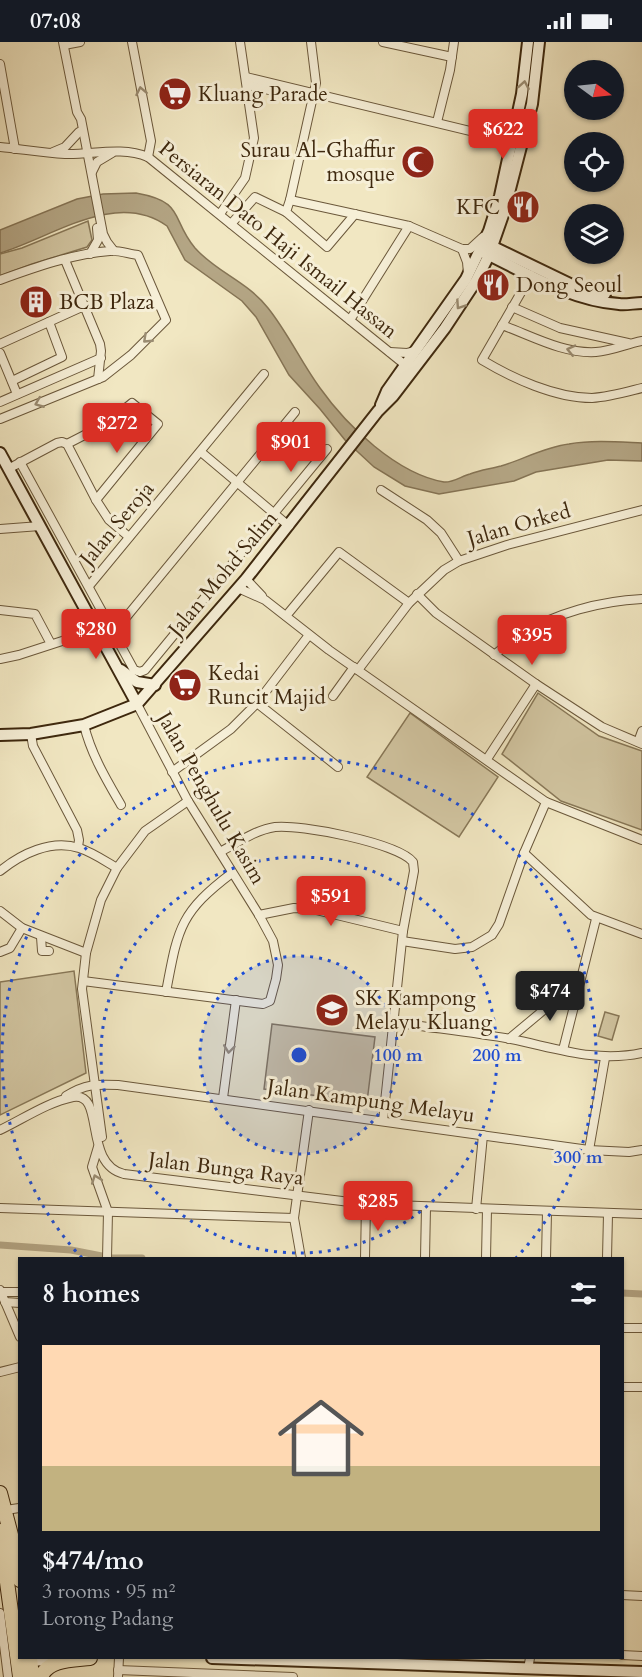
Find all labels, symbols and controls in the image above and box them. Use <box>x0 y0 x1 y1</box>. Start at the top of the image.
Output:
text: 07:08 <box>30 6 81 36</box>
north arrow <box>564 60 624 120</box>
map controls <box>564 60 624 264</box>
supermarket icon: Kluang Parade <box>157 76 193 112</box>
place label: Kluang Parade <box>198 80 328 109</box>
one-way arrow <box>517 80 530 90</box>
one-way arrow <box>135 87 148 97</box>
pin: $622 <box>467 109 539 160</box>
text: $622 <box>483 115 523 142</box>
button: locate <box>564 132 624 192</box>
street label: Persiaran Dato Haji Ismail Hassan <box>153 135 404 346</box>
place label: Surau Al-Ghaffur mosque <box>240 136 395 189</box>
mosque icon: Surau Al-Ghaffur mosque <box>400 144 436 180</box>
restaurant icon: KFC <box>505 189 541 225</box>
place label: KFC <box>456 193 500 222</box>
button: layers <box>564 204 624 264</box>
restaurant icon: Dong Seoul <box>475 267 511 303</box>
place label: Dong Seoul <box>516 271 622 300</box>
building icon: BCB Plaza <box>18 284 54 320</box>
place label: BCB Plaza <box>59 288 155 317</box>
one-way arrow <box>456 299 467 310</box>
one-way arrow <box>144 332 154 343</box>
one-way arrow <box>566 344 576 357</box>
one-way arrow <box>34 396 45 408</box>
pin: $272 <box>81 403 153 454</box>
text: $272 <box>97 409 137 436</box>
pin: $901 <box>255 422 327 473</box>
text: $901 <box>271 428 311 455</box>
street label: Jalan Seroja <box>71 476 161 575</box>
street label: Jalan Orked <box>461 496 574 554</box>
street label: Jalan Mohd Salim <box>160 505 284 645</box>
pin: $280 <box>60 609 132 660</box>
text: $280 <box>76 615 116 642</box>
pin: $395 <box>496 615 568 666</box>
text: $395 <box>512 621 552 648</box>
place label: Kedai Runcit Majid <box>208 659 326 712</box>
supermarket icon: Kedai Runcit Majid <box>167 667 203 703</box>
street label: Jalan Penghulu Kasim <box>148 704 272 890</box>
pin: $591 <box>295 876 367 927</box>
text: $591 <box>311 882 351 909</box>
pin: $474 <box>514 971 586 1022</box>
text: $474 <box>530 977 570 1004</box>
place label: SK Kampong Melayu Kluang <box>355 984 492 1037</box>
school or university icon: SK Kampong Melayu Kluang <box>314 992 350 1028</box>
text: 100 m <box>373 1043 423 1068</box>
text: 200 m <box>472 1043 522 1068</box>
one-way arrow <box>223 1045 236 1054</box>
centre of rings <box>289 1045 309 1065</box>
street label: Jalan Kampung Melayu <box>263 1072 477 1130</box>
street label: Jalan Bunga Raya <box>144 1145 305 1193</box>
text: 300 m <box>553 1145 603 1170</box>
one-way arrow <box>90 1174 103 1185</box>
pin: $285 <box>342 1181 414 1232</box>
text: $285 <box>358 1187 398 1214</box>
text: 8 homes <box>42 1276 140 1311</box>
icon: filters <box>567 1277 600 1310</box>
icon: home <box>267 1384 375 1492</box>
text: $474/mo <box>42 1543 144 1578</box>
text: 3 rooms · 95 m² <box>42 1578 175 1605</box>
text: Lorong Padang <box>42 1605 173 1632</box>

